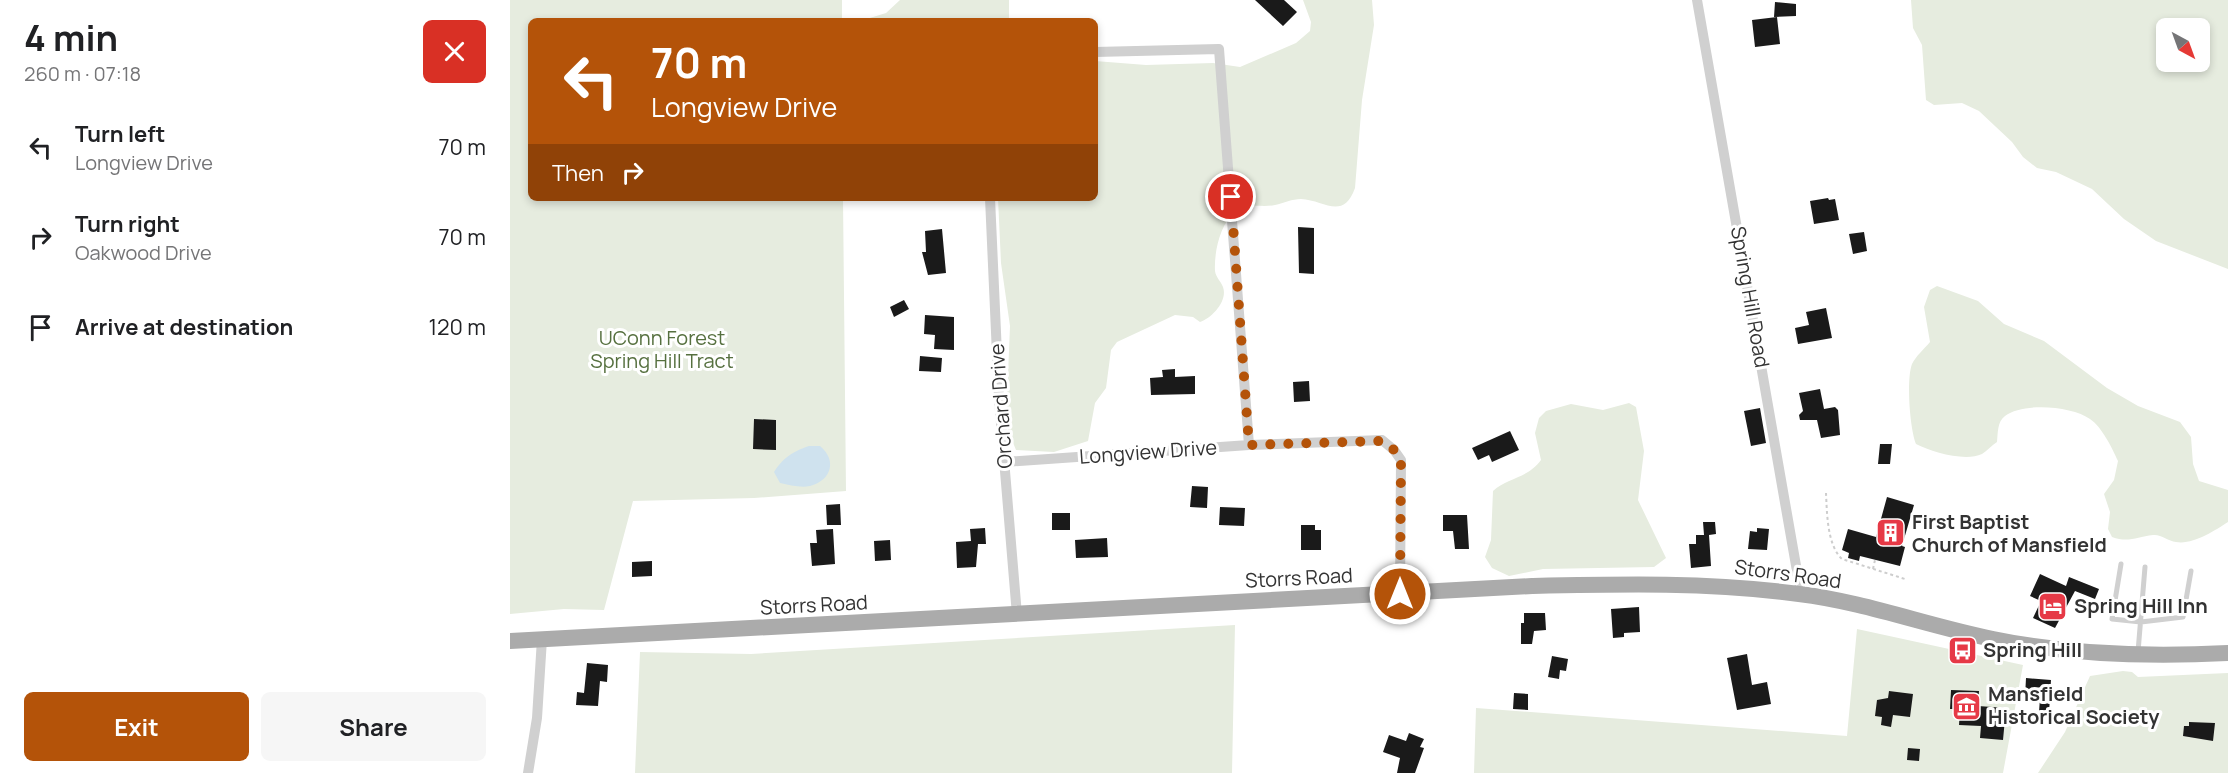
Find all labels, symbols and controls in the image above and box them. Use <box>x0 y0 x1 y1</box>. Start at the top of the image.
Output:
text: 4 min <box>24 13 118 62</box>
north arrow <box>2156 18 2210 72</box>
map controls <box>2156 18 2210 72</box>
button: close <box>423 20 486 83</box>
text: 70 m <box>651 33 747 91</box>
icon: left <box>552 42 630 120</box>
text: 260 m · 07:18 <box>24 60 141 87</box>
text: Longview Drive <box>651 88 837 125</box>
text: Turn left <box>75 119 165 149</box>
icon: left <box>24 131 57 164</box>
text: 70 m <box>438 132 486 162</box>
text: Longview Drive <box>75 149 213 176</box>
icon: right <box>616 156 649 189</box>
text: Then <box>552 158 604 188</box>
pin <box>1205 171 1256 222</box>
icon: arrive <box>1214 180 1247 213</box>
text: Turn right <box>75 209 180 239</box>
icon: right <box>24 221 57 254</box>
text: 70 m <box>438 222 486 252</box>
street label: Spring Hill Road <box>1725 224 1776 370</box>
text: Oakwood Drive <box>75 239 212 266</box>
icon: arrive <box>24 311 57 344</box>
text: Arrive at destination <box>75 312 293 342</box>
text: 120 m <box>428 312 486 342</box>
park label: UConn Forest Spring Hill Tract <box>590 324 734 374</box>
street label: Orchard Drive <box>983 343 1018 469</box>
street label: Longview Drive <box>1078 433 1218 470</box>
place label: First Baptist Church of Mansfield <box>1912 508 2107 558</box>
building icon: First Baptist Church of Mansfield <box>1875 517 1907 549</box>
street label: Storrs Road <box>1733 553 1843 594</box>
street label: Storrs Road <box>1244 561 1353 594</box>
position arrow <box>1368 562 1432 626</box>
street label: Storrs Road <box>759 588 868 621</box>
hotel icon: Spring Hill Inn <box>2037 590 2069 622</box>
place label: Spring Hill Inn <box>2074 592 2208 619</box>
bus stop icon: Spring Hill <box>1946 634 1978 666</box>
place label: Spring Hill <box>1983 636 2082 663</box>
place label: Mansfield Historical Society <box>1988 680 2160 730</box>
museum icon: Mansfield Historical Society <box>1951 690 1983 722</box>
button: Exit <box>24 692 249 761</box>
button: Share <box>261 692 486 761</box>

